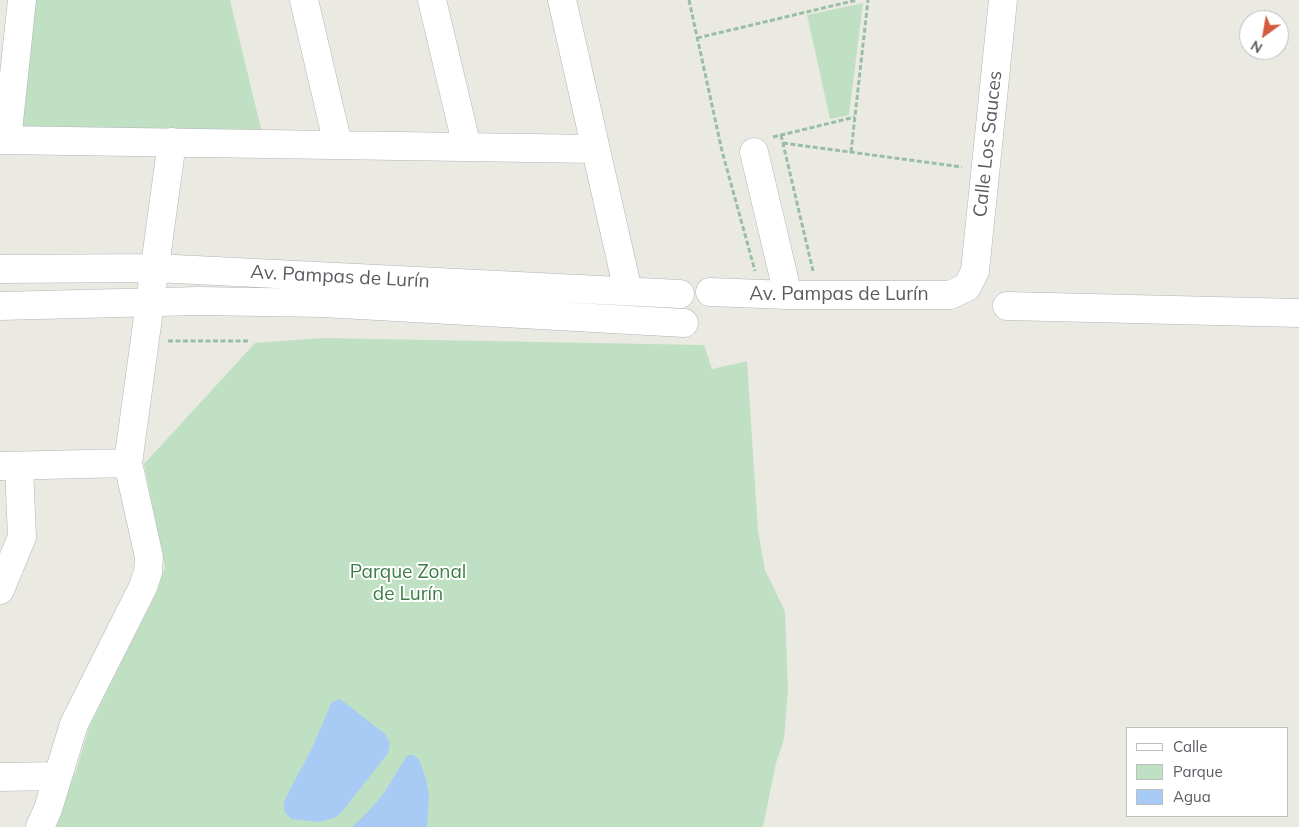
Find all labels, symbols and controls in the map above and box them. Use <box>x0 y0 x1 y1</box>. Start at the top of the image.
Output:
north arrow <box>1239 10 1289 60</box>
text: N <box>1247 36 1266 57</box>
street label: Calle Los Sauces <box>969 70 1007 218</box>
street label: Av. Pampas de Lurín <box>250 261 430 293</box>
street label: Av. Pampas de Lurín <box>749 283 929 305</box>
park label: Parque Zonal de Lurín <box>350 561 466 605</box>
legend <box>1126 727 1289 817</box>
text: Calle <box>1173 737 1207 756</box>
text: Parque <box>1173 762 1223 781</box>
text: Agua <box>1173 787 1211 806</box>

